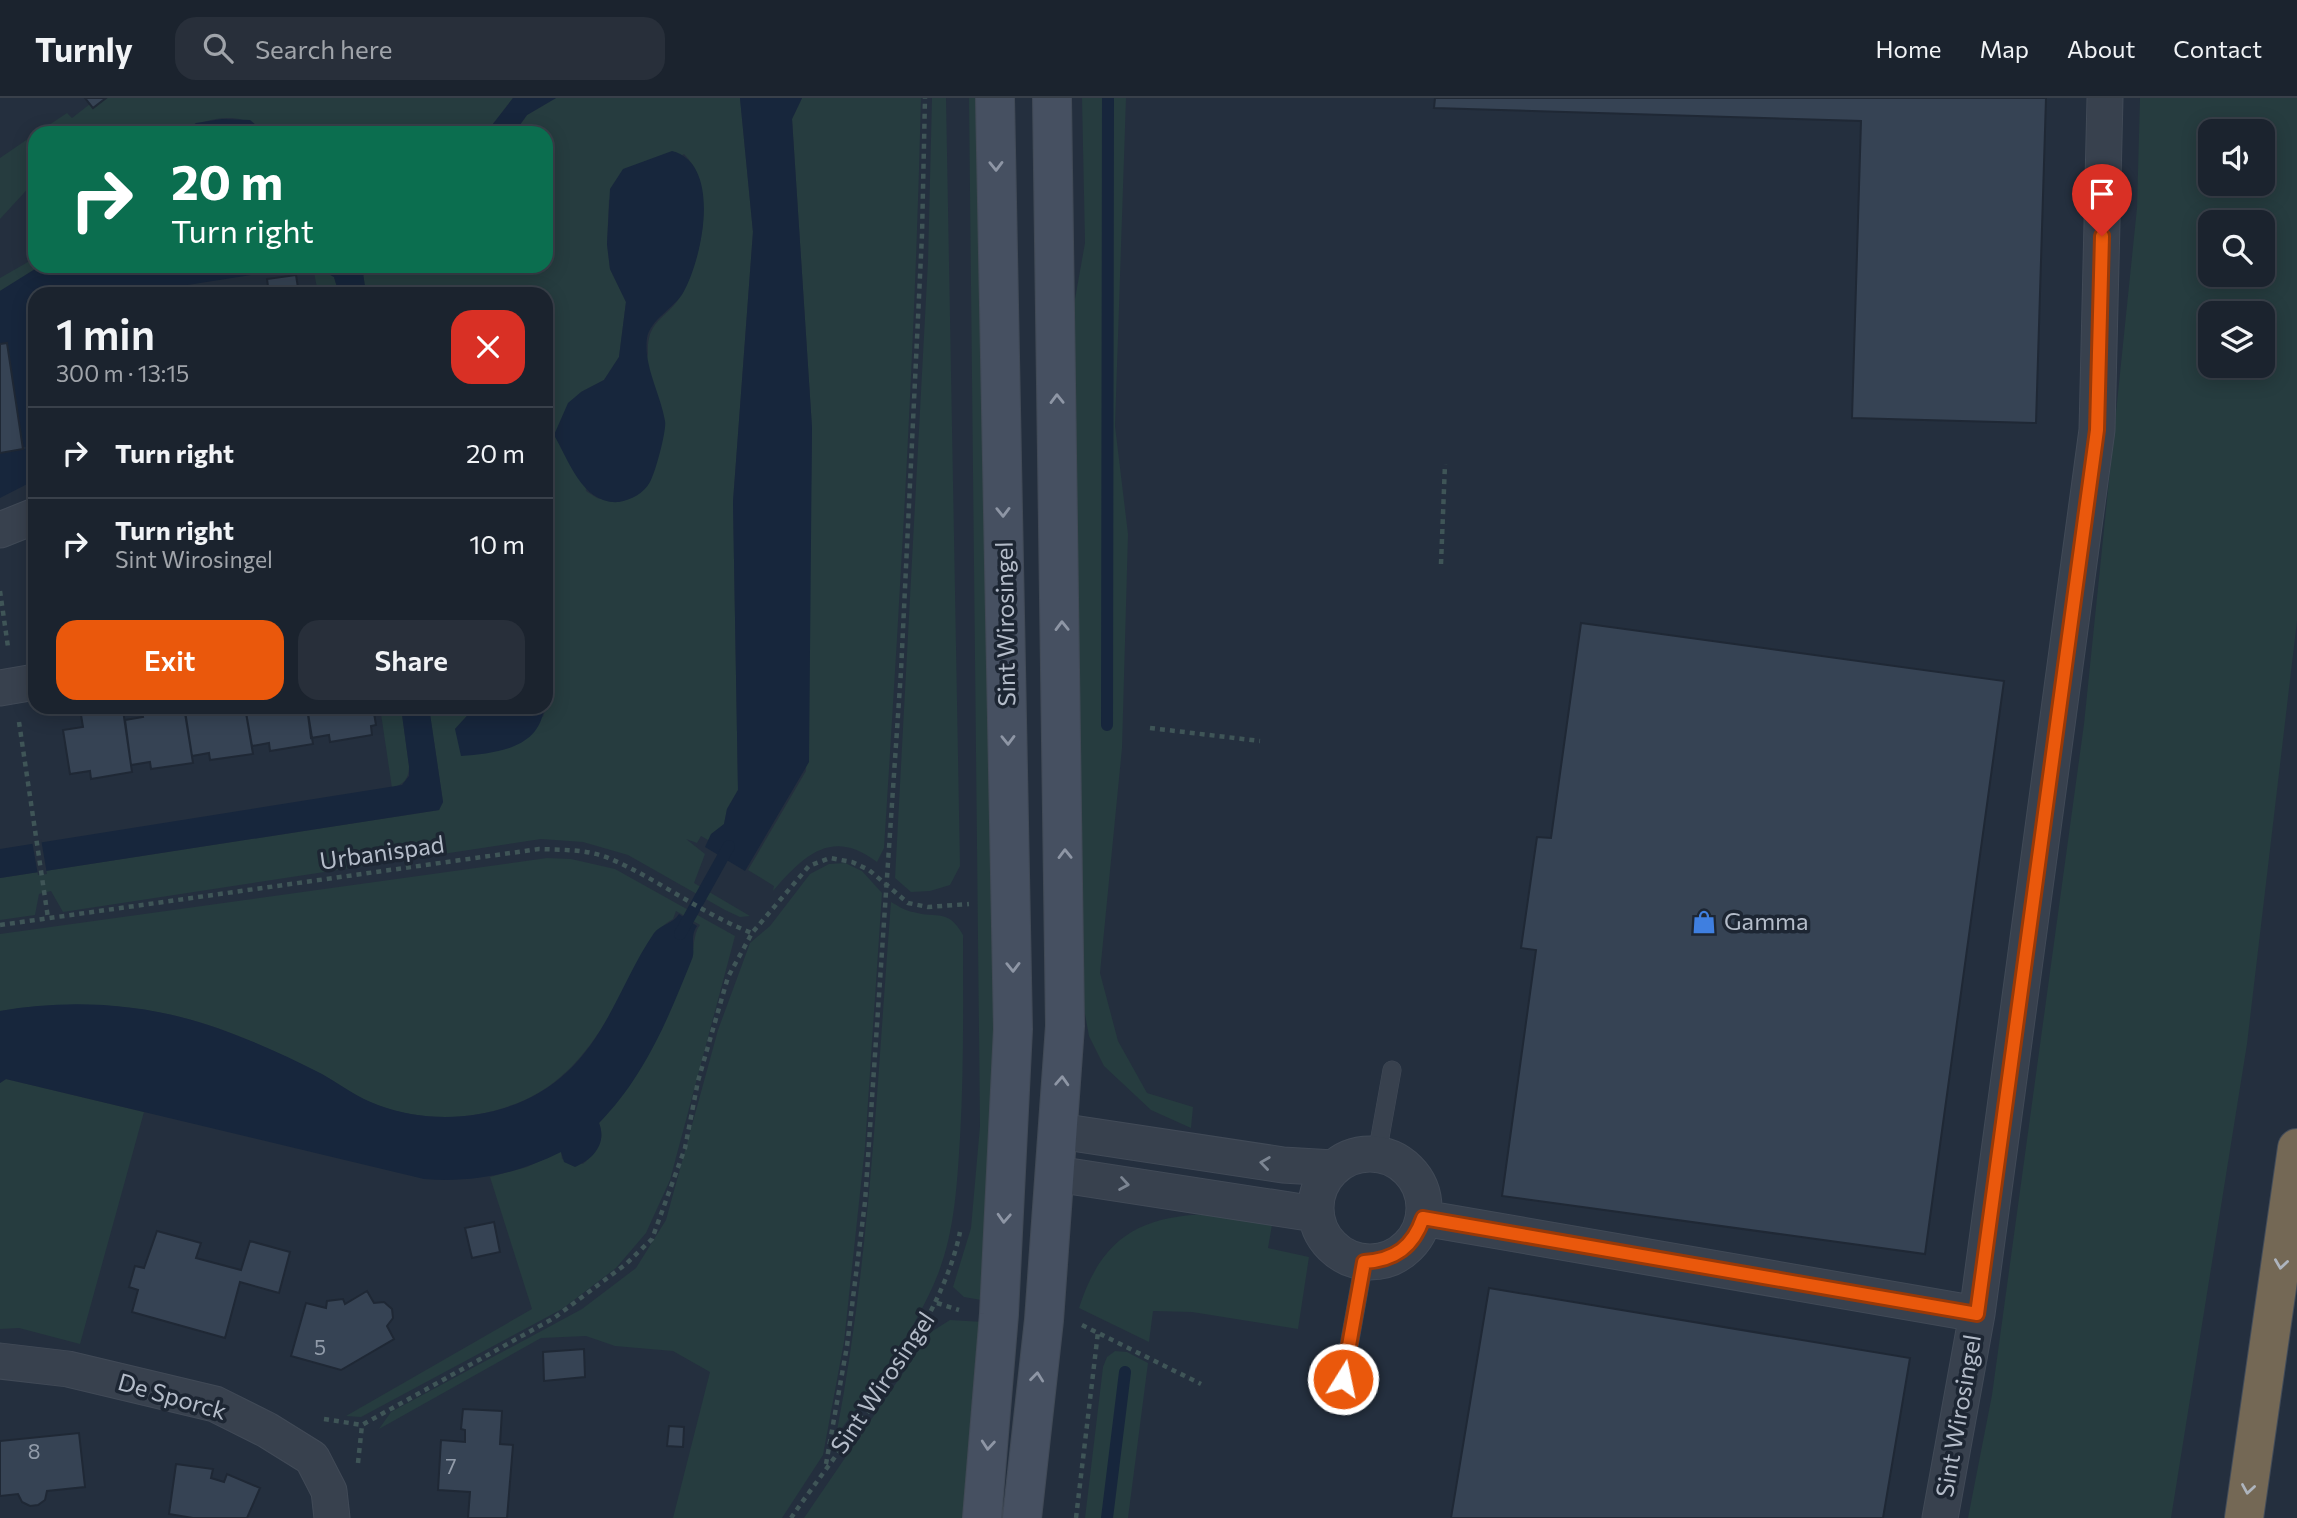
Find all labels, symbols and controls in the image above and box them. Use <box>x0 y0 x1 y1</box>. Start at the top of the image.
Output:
search box <box>175 17 665 80</box>
text: Turnly <box>35 28 133 69</box>
icon: search <box>199 29 237 67</box>
text: Search here <box>255 33 392 64</box>
text: Home <box>1876 34 1942 63</box>
text: Map <box>1980 34 2029 63</box>
text: About <box>2067 34 2135 63</box>
text: Contact <box>2173 34 2262 63</box>
map controls <box>2198 119 2275 378</box>
button: sound <box>2198 119 2275 196</box>
text: 20 m <box>171 150 283 210</box>
icon: right <box>56 154 147 245</box>
one-way arrow <box>989 161 1004 172</box>
pin <box>2072 164 2132 236</box>
icon: arrive <box>2083 175 2121 213</box>
text: Turn right <box>171 210 314 250</box>
button: search <box>2198 210 2275 287</box>
button: layers <box>2198 301 2275 378</box>
text: 1 min <box>56 307 155 359</box>
button: close <box>451 310 525 384</box>
text: 300 m · 13:15 <box>56 359 189 387</box>
one-way arrow <box>1049 393 1065 404</box>
icon: right <box>56 434 94 472</box>
text: Turn right <box>115 437 234 468</box>
text: 20 m <box>466 437 525 468</box>
one-way arrow <box>995 508 1011 518</box>
text: Turn right <box>115 514 234 545</box>
icon: right <box>56 525 94 563</box>
text: 10 m <box>469 528 525 559</box>
street label: Sint Wirosingel <box>989 541 1020 707</box>
text: Sint Wirosingel <box>115 545 273 573</box>
button: Exit <box>56 620 284 700</box>
button: Share <box>298 620 525 700</box>
one-way arrow <box>1054 621 1070 631</box>
one-way arrow <box>1001 735 1016 746</box>
street label: Urbanispad <box>318 828 446 875</box>
one-way arrow <box>1057 848 1073 859</box>
place label: Gamma <box>1724 906 1809 935</box>
shop icon: Gamma <box>1690 908 1718 936</box>
one-way arrow <box>1005 962 1020 973</box>
one-way arrow <box>1054 1075 1069 1086</box>
one-way arrow <box>1259 1155 1271 1170</box>
one-way arrow <box>1118 1176 1129 1191</box>
one-way arrow <box>997 1213 1012 1224</box>
one-way arrow <box>2274 1258 2289 1270</box>
street label: Sint Wirosingel <box>824 1306 940 1459</box>
street label: Sint Wirosingel <box>1929 1332 1986 1499</box>
house number: 5 <box>314 1334 326 1359</box>
position arrow <box>1306 1342 1380 1416</box>
street label: De Sporck <box>115 1366 230 1425</box>
one-way arrow <box>1029 1371 1044 1382</box>
house number: 8 <box>28 1438 40 1463</box>
one-way arrow <box>981 1440 996 1451</box>
house number: 7 <box>445 1453 457 1478</box>
one-way arrow <box>2241 1483 2256 1495</box>

